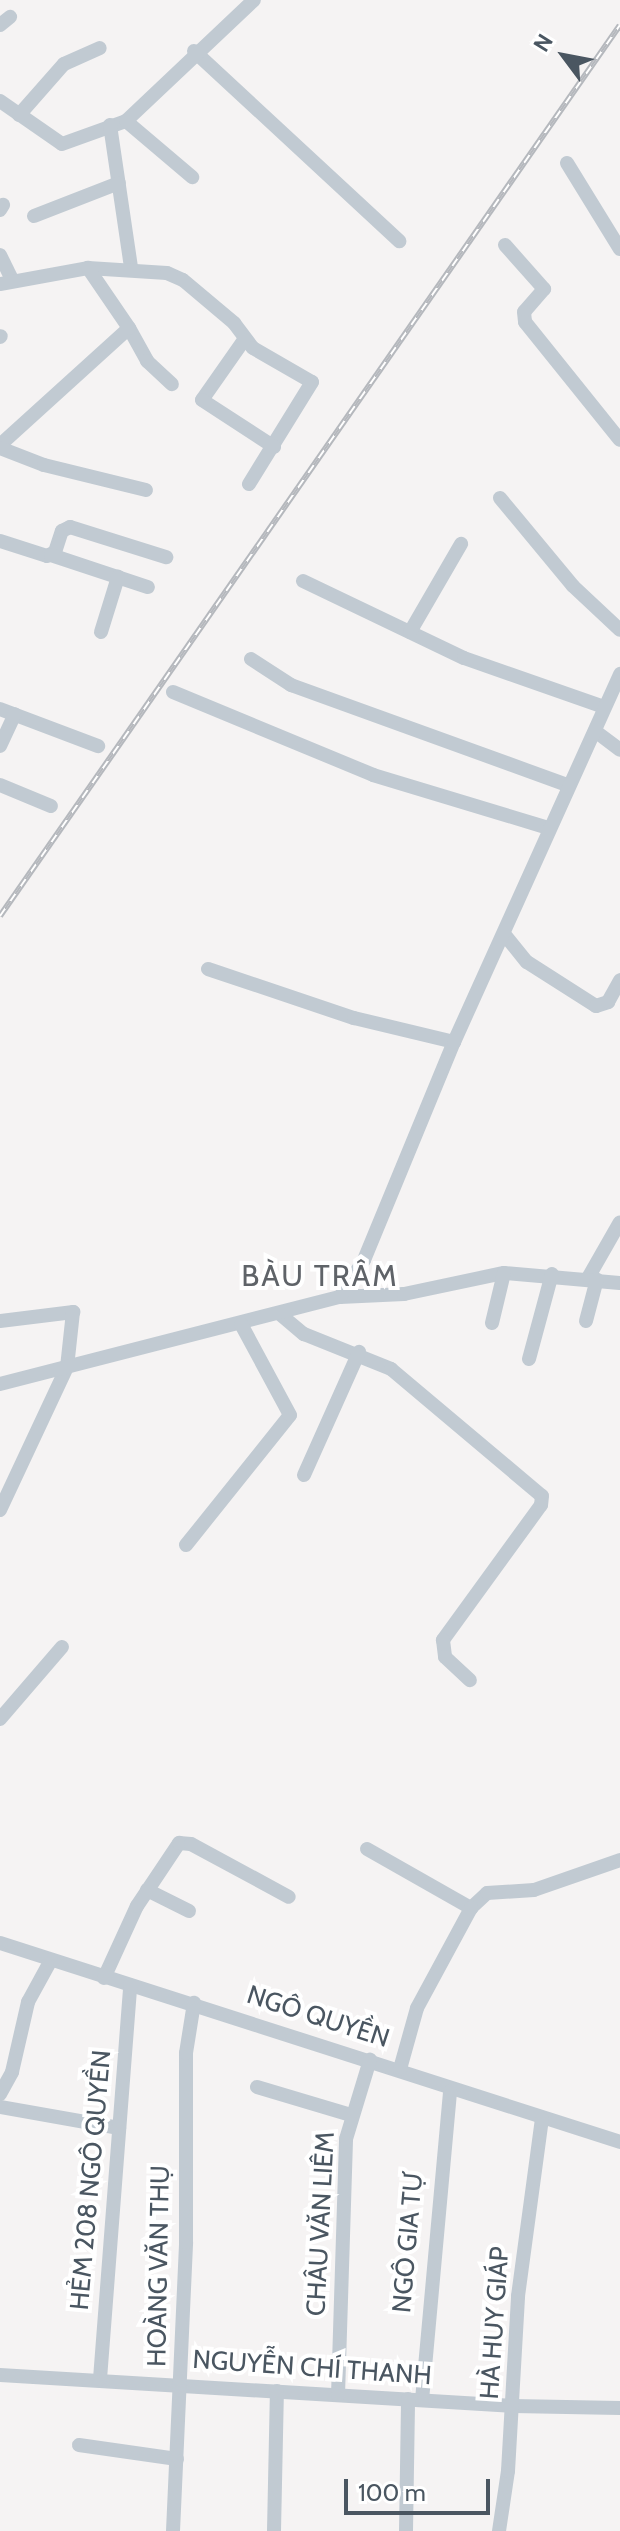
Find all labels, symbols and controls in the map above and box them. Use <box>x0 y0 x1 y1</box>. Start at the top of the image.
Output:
north arrow <box>524 16 604 96</box>
text: N <box>528 29 559 57</box>
district label: BÀU TRÂM <box>241 1258 399 1294</box>
street label: NGÔ QUYỀN <box>243 1979 393 2055</box>
street label: HẺM 208 NGÔ QUYỀN <box>64 2049 118 2311</box>
street label: CHÂU VĂN LIÊM <box>301 2131 341 2317</box>
street label: HOÀNG VĂN THỤ <box>142 2165 176 2367</box>
street label: NGÔ GIA TỰ <box>386 2172 430 2314</box>
street label: HÀ HUY GIÁP <box>474 2246 516 2400</box>
street label: NGUYỄN CHÍ THANH <box>191 2344 433 2392</box>
scale bar <box>348 2463 494 2513</box>
text: 100 m <box>358 2478 426 2507</box>

